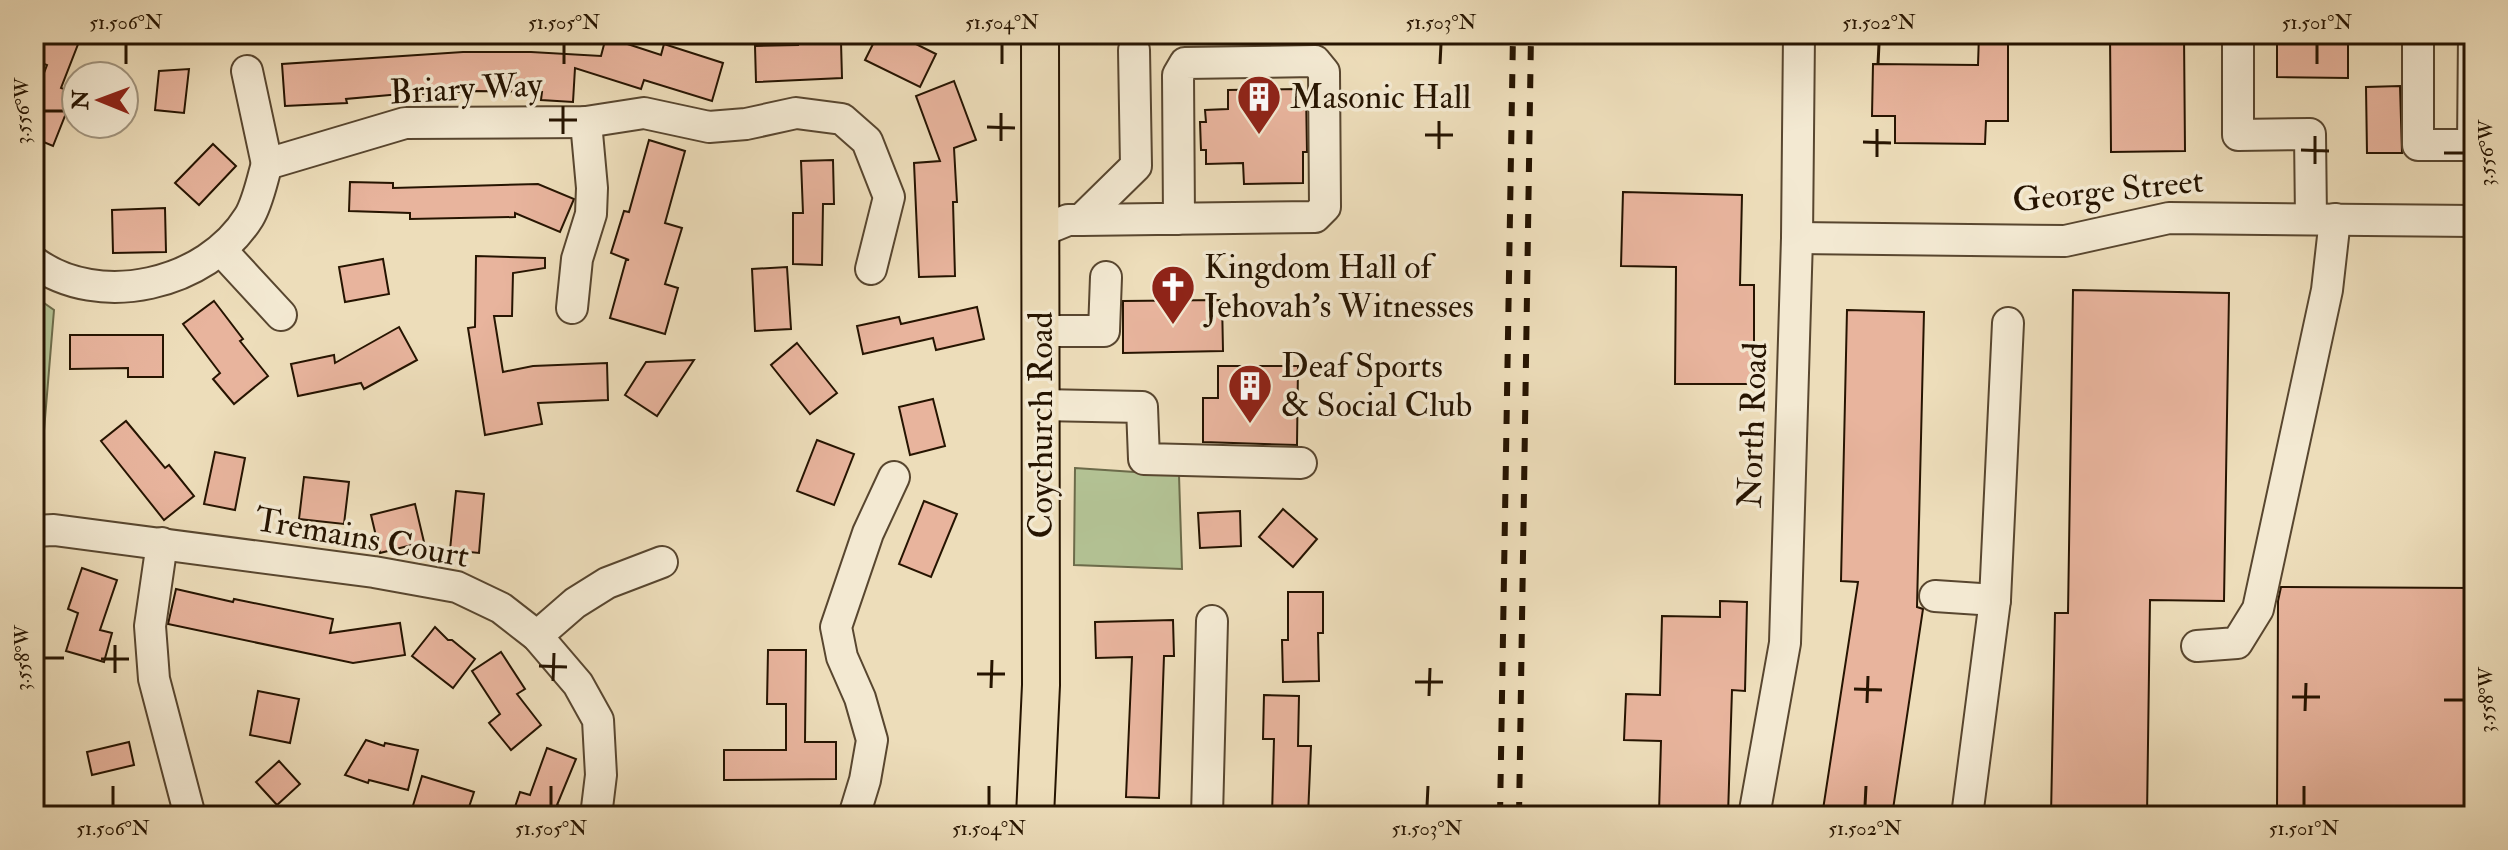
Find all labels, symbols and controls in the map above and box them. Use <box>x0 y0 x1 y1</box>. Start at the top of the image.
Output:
text: 51.506°N <box>89 10 163 35</box>
text: 51.505°N <box>528 10 600 35</box>
text: 51.504°N <box>965 10 1039 35</box>
text: 51.503°N <box>1406 10 1477 35</box>
text: 51.502°N <box>1842 10 1916 35</box>
text: 51.501°N <box>2282 10 2352 35</box>
north arrow <box>60 60 140 140</box>
street label: Briary Way <box>389 63 544 114</box>
building icon: Masonic Hall <box>1235 73 1283 136</box>
place label: Masonic Hall <box>1290 76 1472 119</box>
text: 3.556°W <box>10 77 35 144</box>
text: N <box>67 89 95 111</box>
text: 3.556°W <box>2474 119 2499 186</box>
street label: George Street <box>2010 160 2206 222</box>
place label: Kingdom Hall of Jehovah's Witnesses <box>1203 246 1474 328</box>
church icon: Kingdom Hall of Jehovah's Witnesses <box>1149 263 1197 326</box>
street label: Coychurch Road <box>1020 311 1063 539</box>
street label: North Road <box>1729 341 1777 509</box>
place label: Deaf Sports & Social Club <box>1281 345 1472 427</box>
building icon: Deaf Sports & Social Club <box>1226 362 1274 425</box>
street label: Tremains Court <box>252 498 472 578</box>
text: 3.558°W <box>10 625 35 691</box>
text: 3.558°W <box>2474 667 2499 733</box>
text: 51.506°N <box>76 816 150 841</box>
text: 51.505°N <box>515 816 587 841</box>
text: 51.504°N <box>952 816 1026 841</box>
text: 51.503°N <box>1392 816 1463 841</box>
text: 51.502°N <box>1828 816 1902 841</box>
text: 51.501°N <box>2269 816 2339 841</box>

